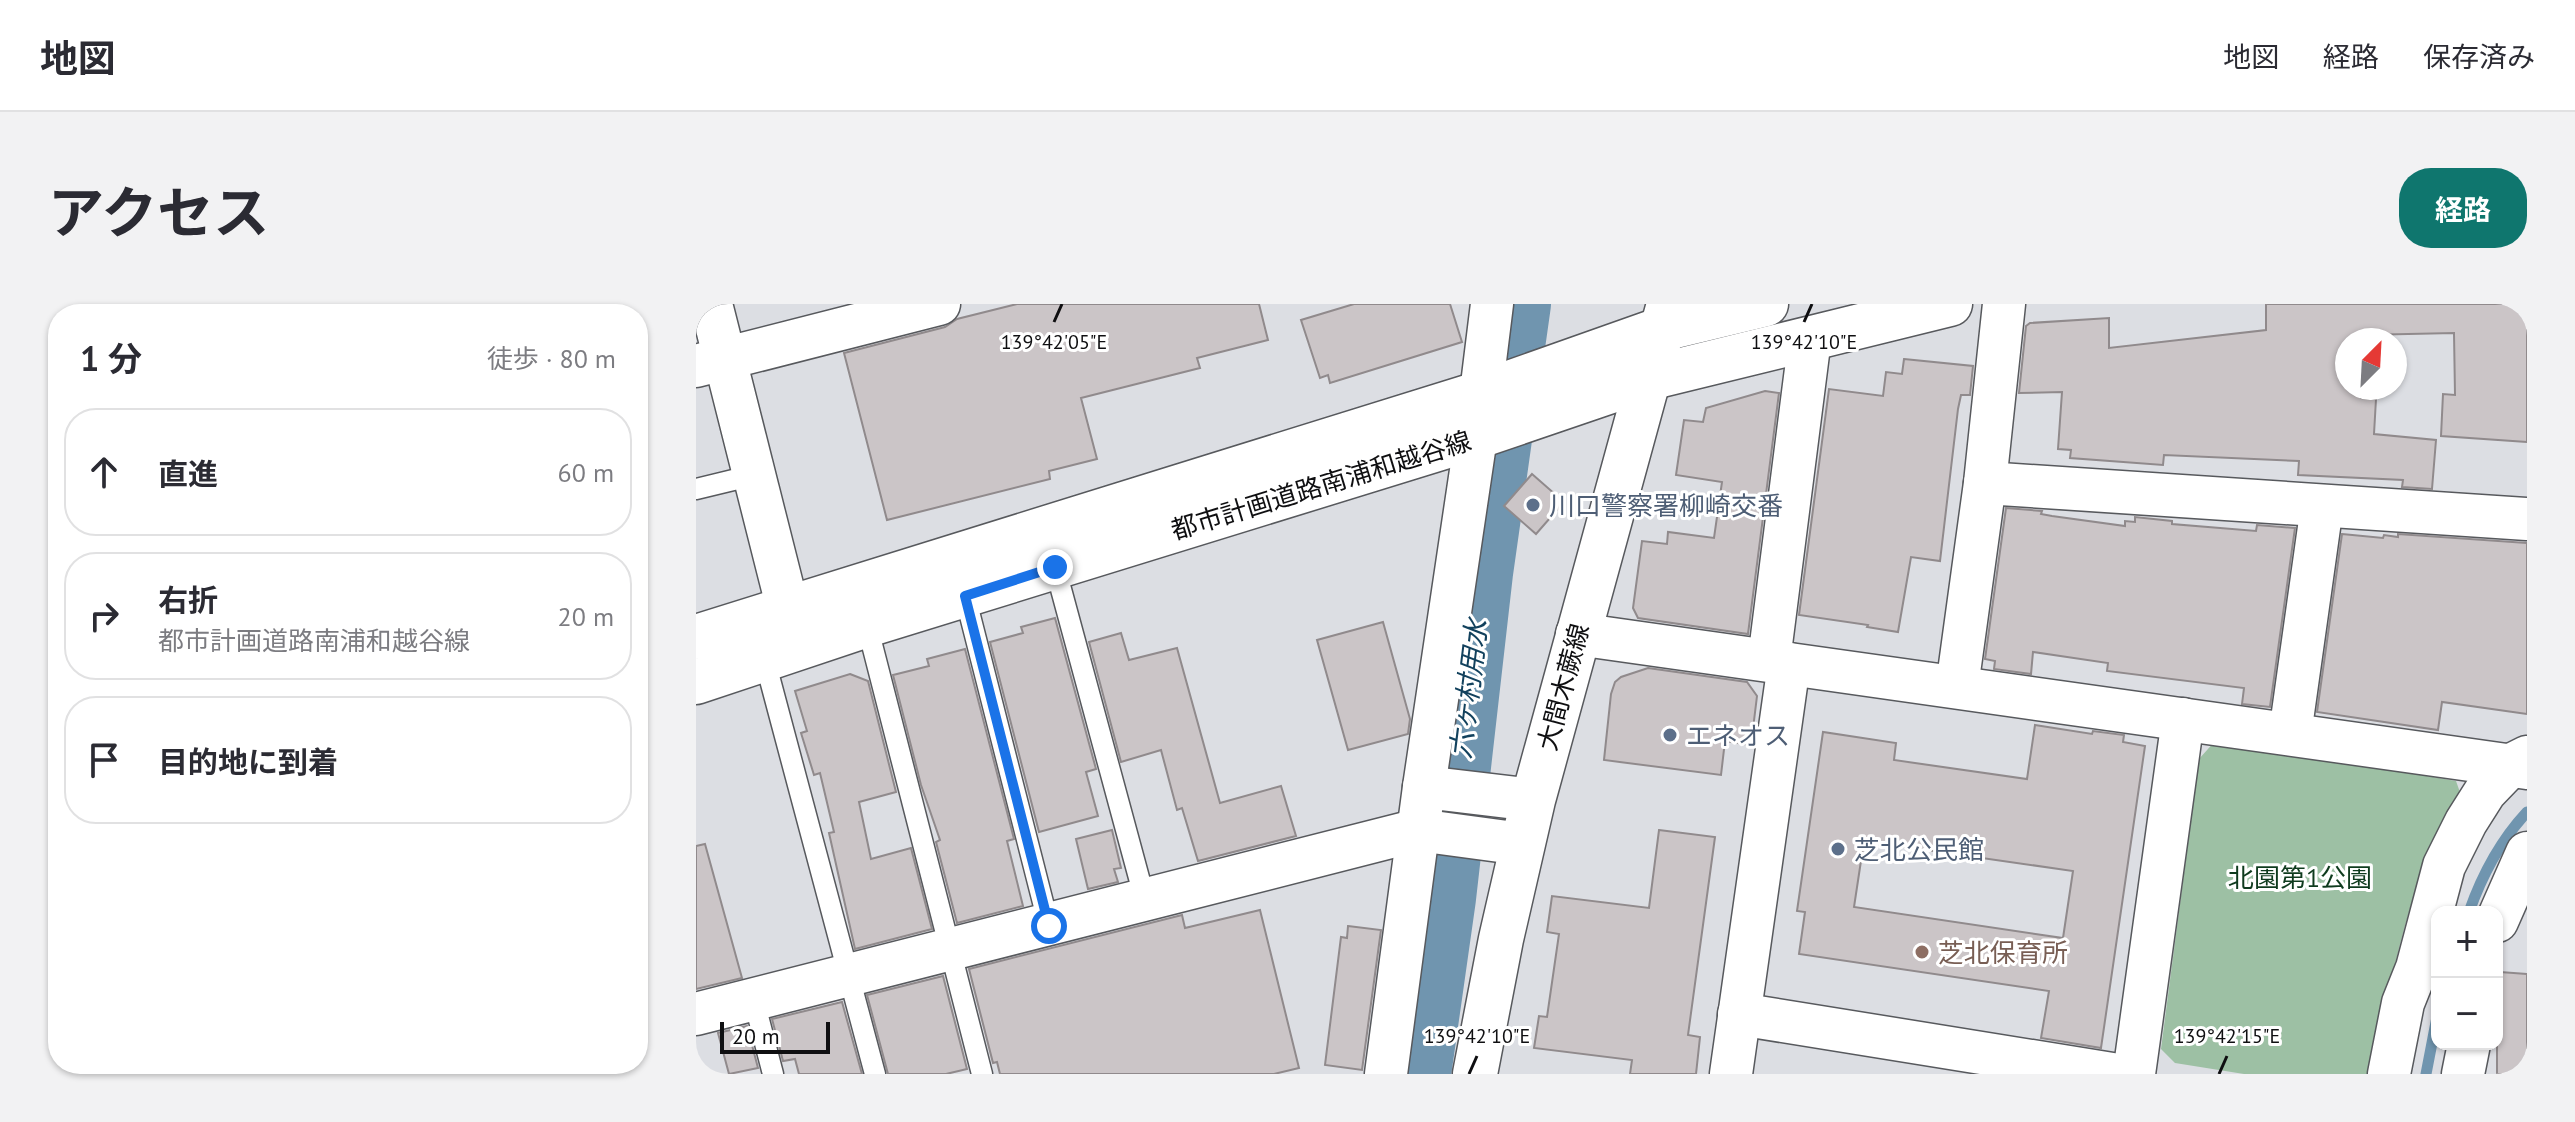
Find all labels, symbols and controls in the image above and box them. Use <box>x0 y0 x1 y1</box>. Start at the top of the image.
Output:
text: 地図 <box>40 33 116 82</box>
text: 地図 <box>2223 38 2279 75</box>
text: 経路 <box>2323 38 2379 75</box>
text: 保存済み <box>2423 38 2535 75</box>
button: 経路 <box>2399 168 2527 248</box>
text: アクセス <box>48 176 269 248</box>
north arrow <box>2335 328 2407 400</box>
text: 139°42'05"E <box>1001 329 1107 355</box>
text: 139°42'10"E <box>1751 329 1857 355</box>
text: 1 分 <box>80 336 142 380</box>
text: 徒歩 · 80 m <box>487 342 616 375</box>
street label: 都市計画道路南浦和越谷線 <box>1167 424 1475 546</box>
icon: ahead <box>82 450 126 494</box>
text: 直進 <box>158 454 218 493</box>
text: 60 m <box>558 456 614 489</box>
place label: 川口警察署柳崎交番 <box>1549 489 1783 522</box>
marker: 川口警察署柳崎交番 <box>1524 496 1542 514</box>
route end <box>1037 549 1073 585</box>
text: 右折 <box>158 580 218 619</box>
icon: right <box>82 594 126 638</box>
text: 20 m <box>558 600 614 633</box>
water label: 六ヶ村用水 <box>1441 614 1495 761</box>
street label: 大間木蕨線 <box>1530 620 1596 754</box>
text: 都市計画道路南浦和越谷線 <box>158 624 470 657</box>
place label: エネオス <box>1686 719 1790 752</box>
marker: エネオス <box>1661 726 1679 744</box>
icon: arrive <box>82 738 126 782</box>
text: 目的地に到着 <box>158 742 338 781</box>
place label: 芝北公民館 <box>1854 833 1984 866</box>
marker: 芝北公民館 <box>1829 840 1847 858</box>
park label: 北園第1公園 <box>2228 861 2372 894</box>
map controls <box>2431 906 2503 1050</box>
button: + <box>2431 906 2503 978</box>
route start <box>1031 908 1067 944</box>
place label: 芝北保育所 <box>1938 936 2068 969</box>
marker: 芝北保育所 <box>1913 943 1931 961</box>
button: − <box>2431 978 2503 1050</box>
scale bar <box>720 1018 830 1054</box>
text: 20 m <box>732 1022 780 1050</box>
text: 139°42'10"E <box>1424 1023 1530 1049</box>
text: 139°42'15"E <box>2174 1023 2280 1049</box>

